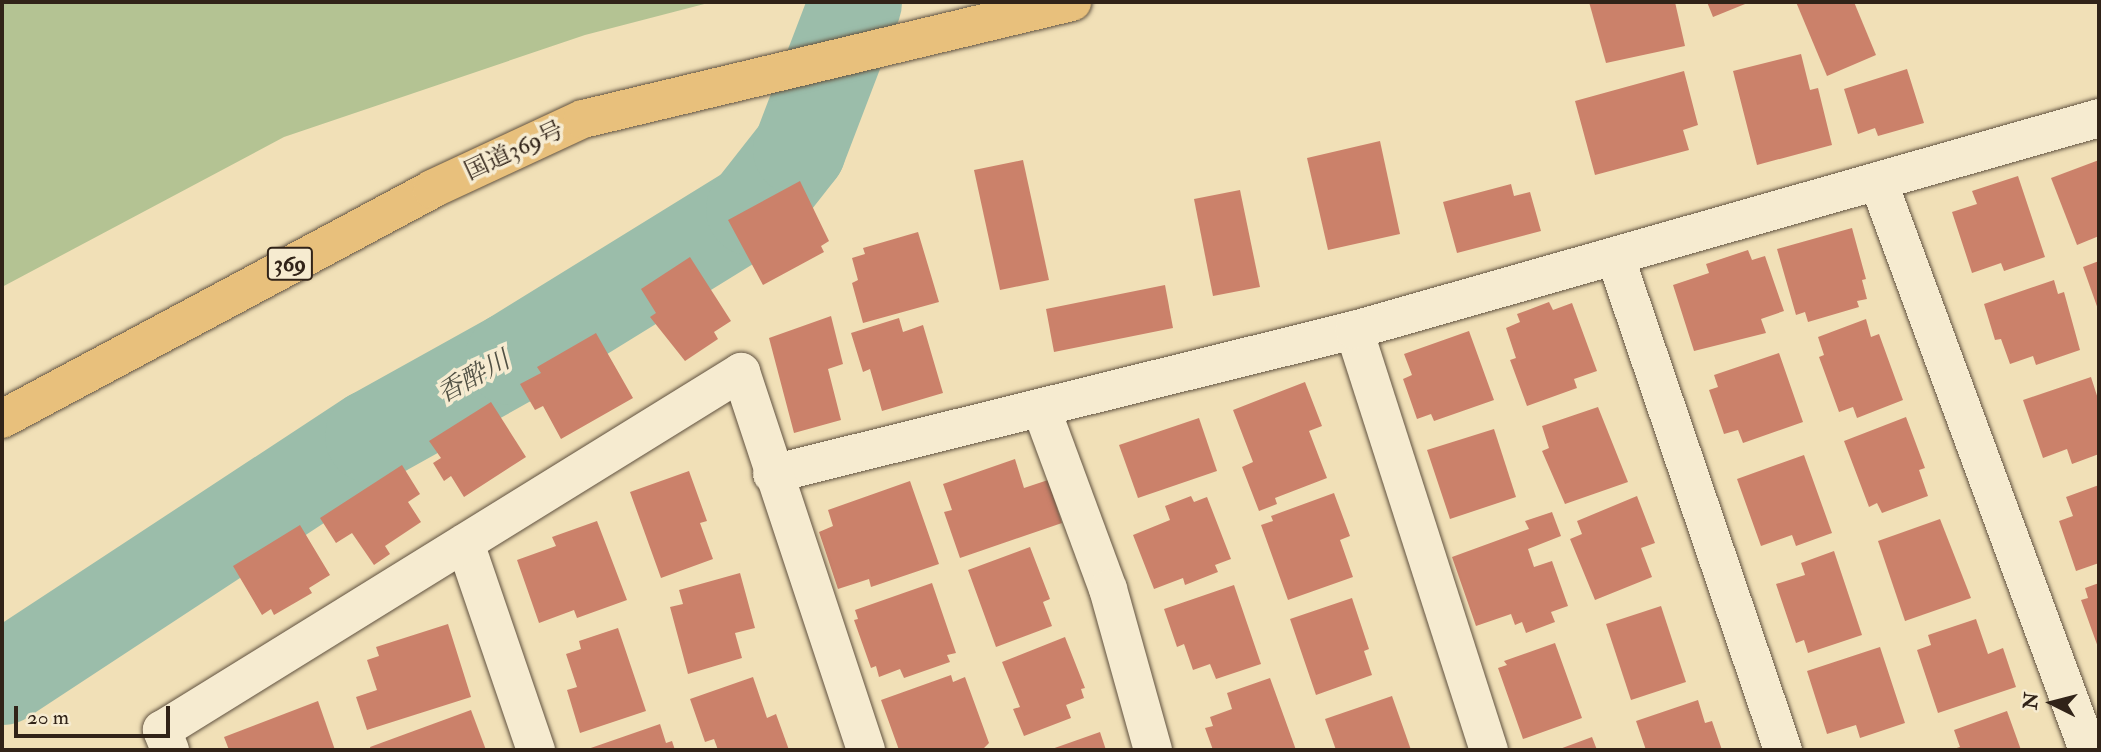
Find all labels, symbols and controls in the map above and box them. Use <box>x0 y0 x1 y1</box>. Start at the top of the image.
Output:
street label: 国道369号 <box>460 116 568 186</box>
road number: 369 <box>266 244 314 284</box>
water label: 香酔川 <box>432 345 516 411</box>
north arrow <box>2017 668 2087 738</box>
text: N <box>2018 691 2044 711</box>
scale bar <box>18 692 173 736</box>
text: 20 m <box>27 704 69 731</box>

